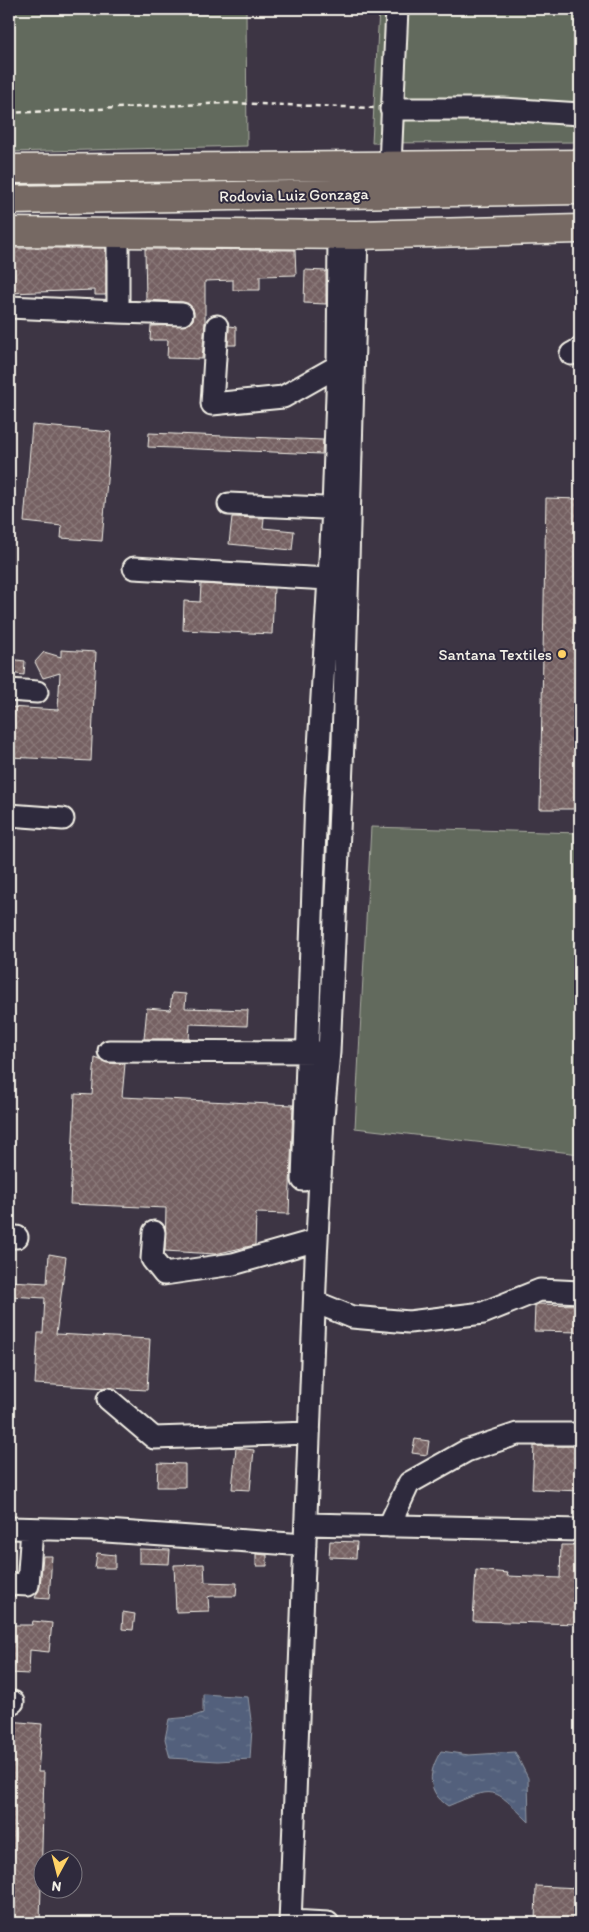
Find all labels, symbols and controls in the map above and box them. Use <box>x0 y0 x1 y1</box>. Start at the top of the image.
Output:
street label: Rodovia Luiz Gonzaga <box>219 184 370 206</box>
place label: Santana Textiles <box>438 645 552 664</box>
marker: Santana Textiles <box>556 648 568 660</box>
north arrow <box>32 1850 82 1900</box>
text: N <box>51 1877 62 1895</box>

